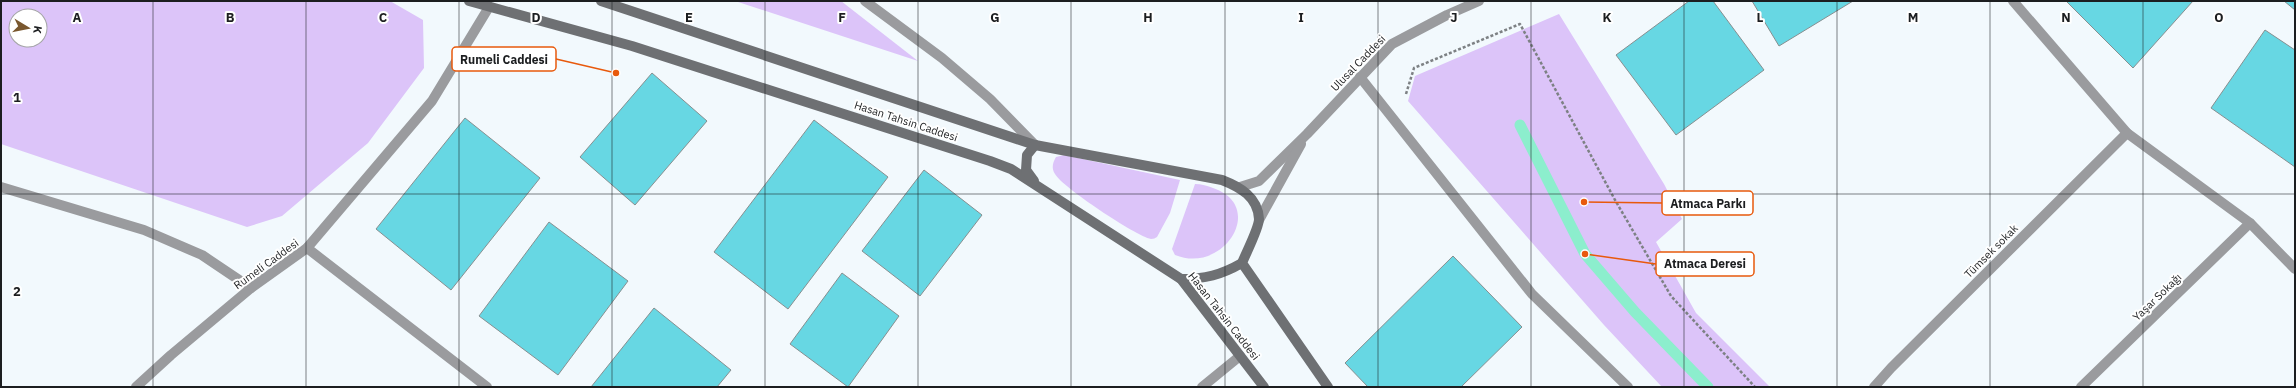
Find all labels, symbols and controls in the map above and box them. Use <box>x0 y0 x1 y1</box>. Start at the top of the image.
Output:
north arrow <box>8 8 48 48</box>
text: A <box>73 9 82 26</box>
text: B <box>226 9 235 26</box>
text: C <box>379 9 388 26</box>
text: D <box>531 9 541 26</box>
text: E <box>685 9 693 26</box>
text: F <box>838 9 846 26</box>
text: G <box>990 9 1000 26</box>
text: H <box>1143 9 1153 26</box>
text: I <box>1298 9 1304 26</box>
text: J <box>1450 9 1458 26</box>
text: K <box>1602 9 1612 26</box>
text: L <box>1757 9 1764 26</box>
text: M <box>1908 9 1918 26</box>
text: N <box>2061 9 2071 26</box>
text: O <box>2214 9 2224 26</box>
text: K <box>30 25 45 35</box>
street label: Ulusal Caddesi <box>1328 32 1388 94</box>
callout: Rumeli Caddesi <box>452 47 556 71</box>
text: Rumeli Caddesi <box>460 52 548 67</box>
text: 1 <box>13 89 21 106</box>
street label: Hasan Tahsin Caddesi <box>853 98 959 144</box>
callout: Atmaca Parkı <box>1662 191 1753 215</box>
text: Atmaca Parkı <box>1670 196 1746 211</box>
street label: Tümsek sokak <box>1961 221 2021 281</box>
street label: Rumeli Caddesi <box>231 236 301 292</box>
callout: Atmaca Deresi <box>1656 252 1754 276</box>
text: Atmaca Deresi <box>1664 256 1746 271</box>
street label: Hasan Tahsin Caddesi <box>1185 269 1263 363</box>
street label: Yaşar Sokağı <box>2130 270 2184 324</box>
text: 2 <box>13 283 21 300</box>

